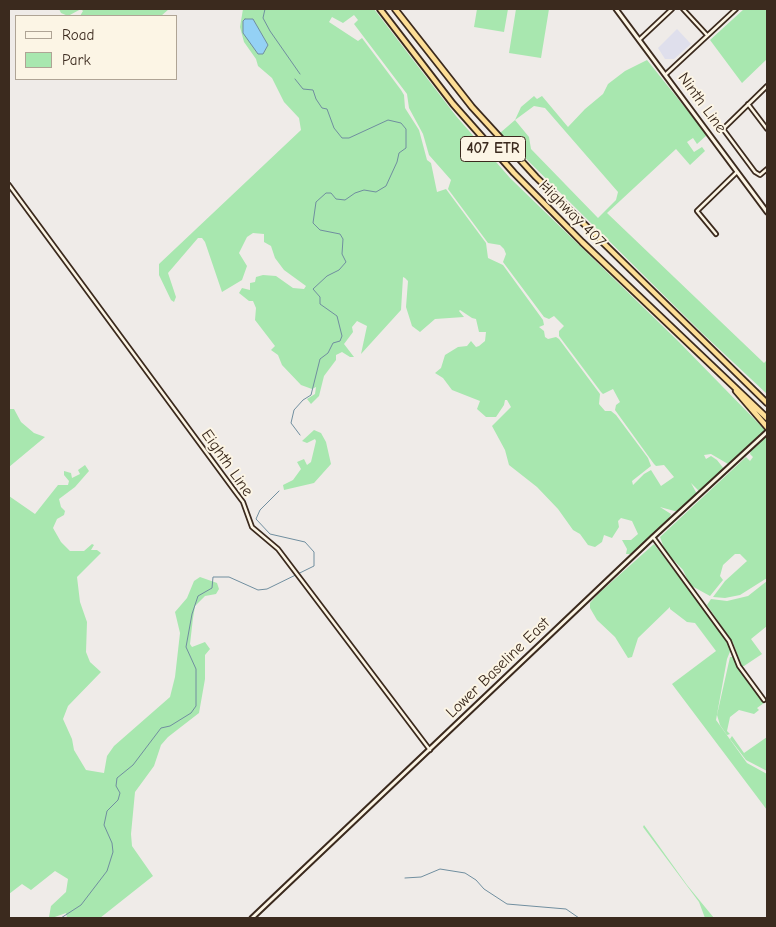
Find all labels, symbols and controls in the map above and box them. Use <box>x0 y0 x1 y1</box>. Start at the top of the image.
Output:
legend <box>15 15 178 80</box>
text: Road <box>62 26 94 44</box>
text: Park <box>62 51 91 69</box>
street label: Ninth Line <box>674 69 730 137</box>
road number: 407 ETR <box>460 136 526 162</box>
street label: Highway 407 <box>534 176 610 252</box>
street label: Eighth Line <box>197 426 257 500</box>
street label: Lower Baseline East <box>442 614 554 722</box>

